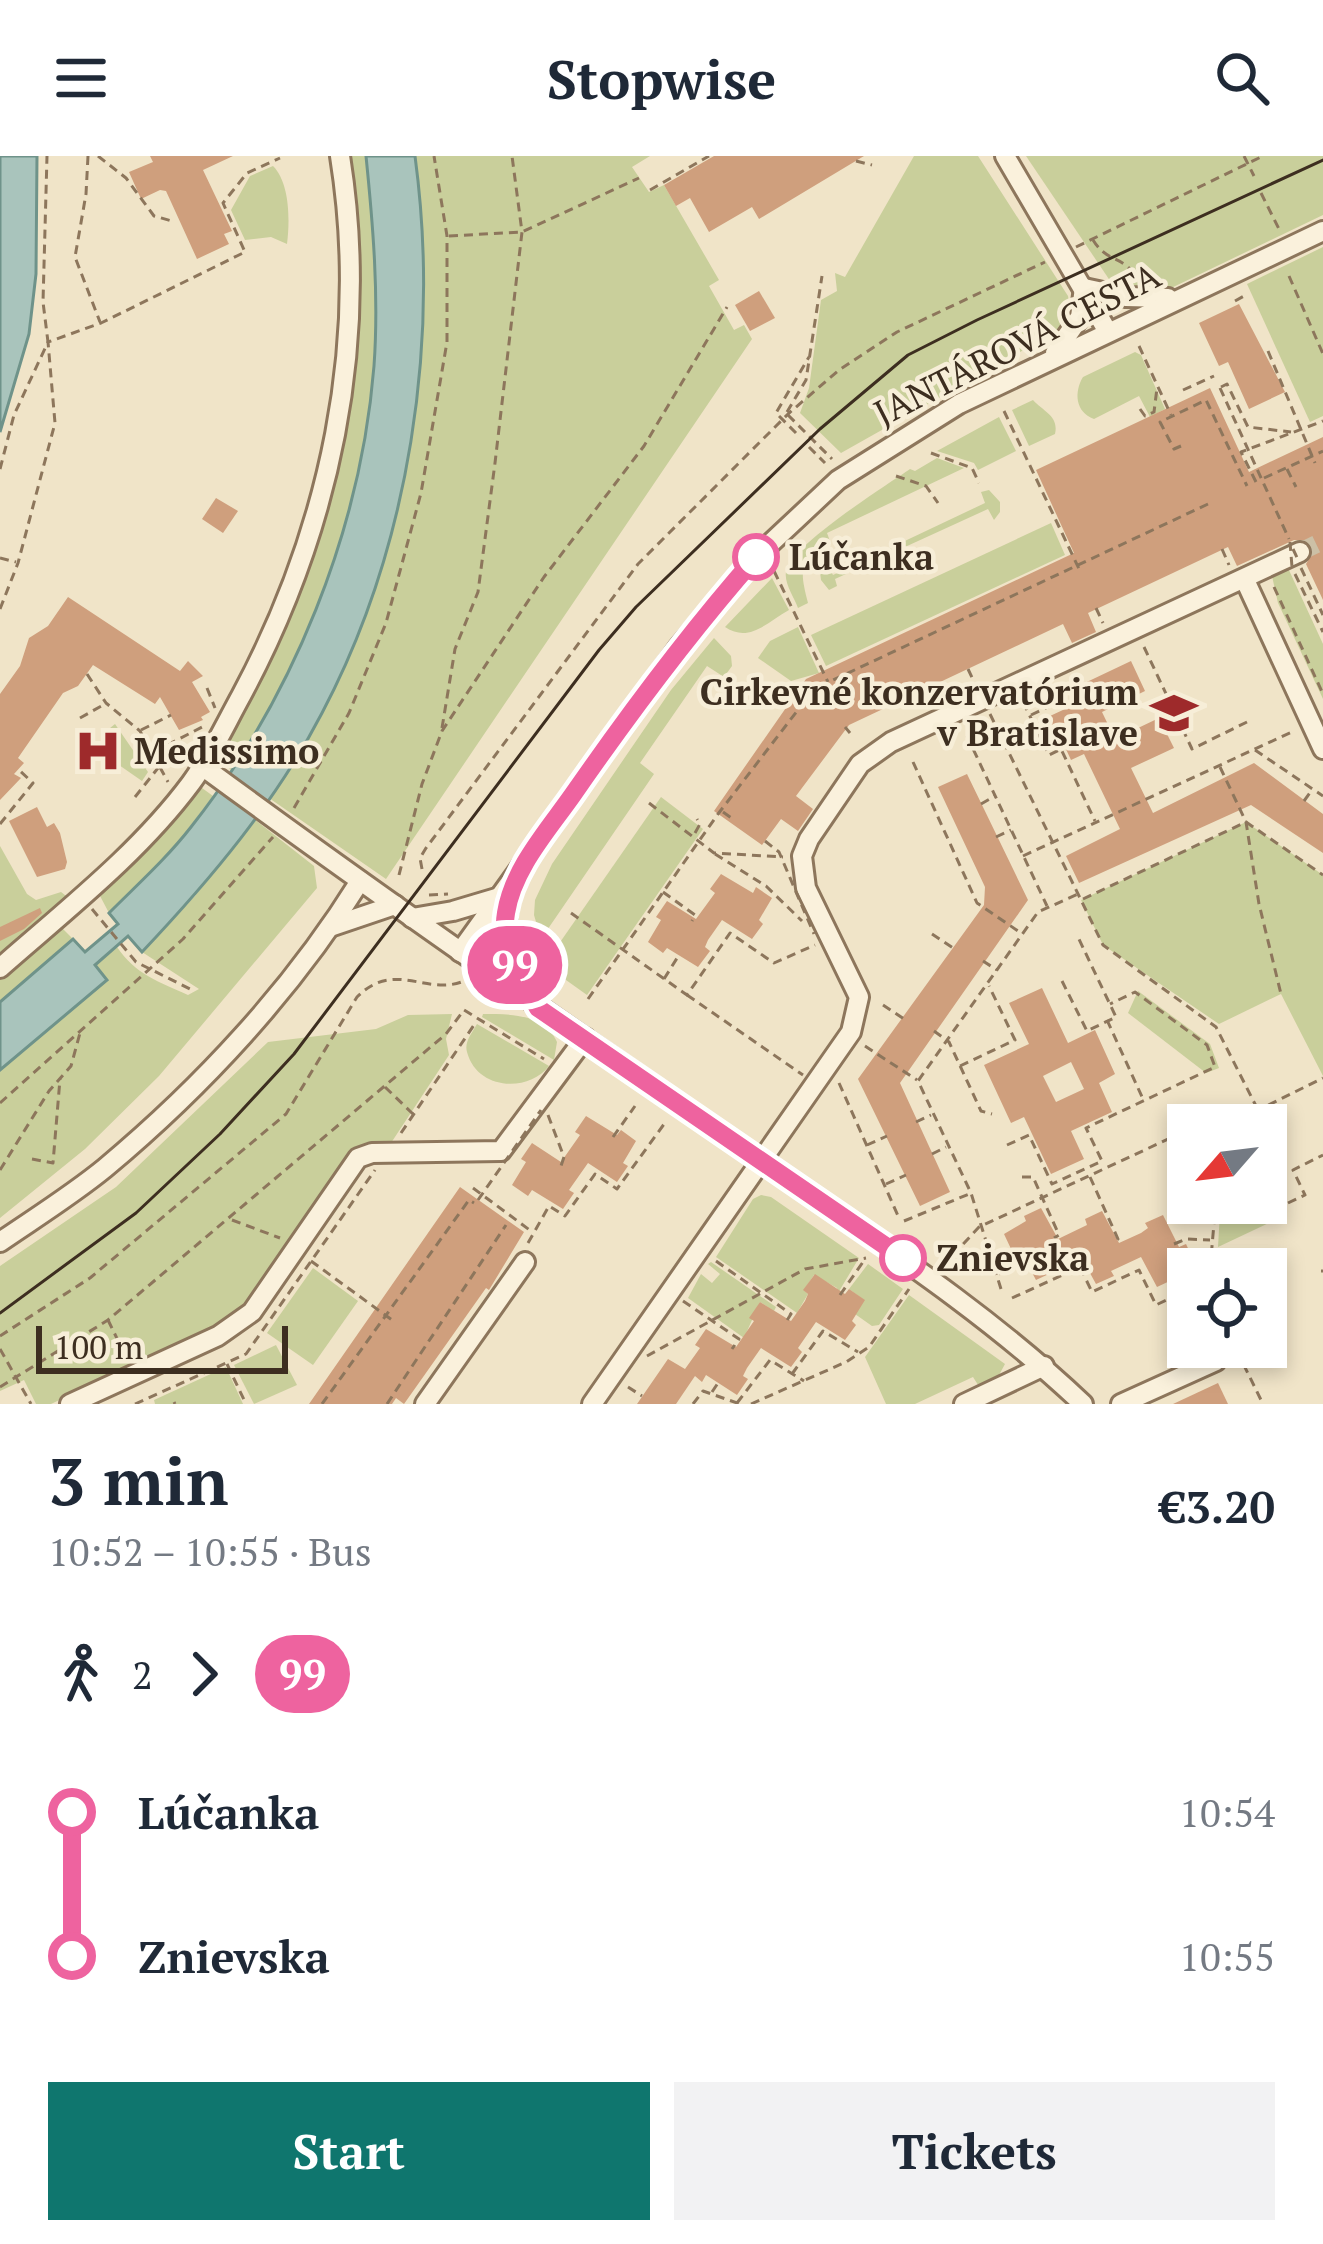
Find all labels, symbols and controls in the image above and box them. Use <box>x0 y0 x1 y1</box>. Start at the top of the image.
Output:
text: Stopwise <box>547 43 776 114</box>
icon: menu <box>48 45 114 111</box>
icon: search <box>1209 45 1275 111</box>
street label: JANTÁROVÁ CESTA <box>866 251 1168 436</box>
place label: Lúčanka <box>789 533 934 580</box>
marker: Lúčanka <box>734 535 778 579</box>
place label: Cirkevné konzervatórium v Bratislave <box>700 668 1138 756</box>
school or university icon: Cirkevné konzervatórium v Bratislave <box>1149 688 1199 738</box>
hospital icon: Medissimo <box>73 726 123 776</box>
place label: Medissimo <box>134 727 319 774</box>
line badge: 99 <box>461 926 569 1004</box>
text: 99 <box>491 937 539 993</box>
north arrow <box>1167 1104 1287 1224</box>
map controls <box>1167 1104 1287 1368</box>
place label: Znievska <box>936 1234 1089 1281</box>
marker: Znievska <box>881 1236 925 1280</box>
button: locate <box>1167 1248 1287 1368</box>
scale bar <box>36 1320 288 1373</box>
text: 100 m <box>54 1325 143 1368</box>
text: 3 min <box>48 1436 229 1524</box>
text: €3.20 <box>1160 1476 1275 1536</box>
text: 10:52 – 10:55 · Bus <box>48 1525 372 1577</box>
icon: walk <box>48 1641 114 1707</box>
icon: forward <box>171 1641 237 1707</box>
text: 99 <box>279 1646 326 1702</box>
text: 2 <box>132 1648 153 1700</box>
text: Lúčanka <box>138 1782 319 1842</box>
text: 10:54 <box>1179 1786 1275 1838</box>
text: Znievska <box>138 1926 330 1986</box>
text: 10:55 <box>1179 1930 1275 1982</box>
button: Start <box>48 2082 650 2220</box>
button: Tickets <box>674 2082 1275 2220</box>

